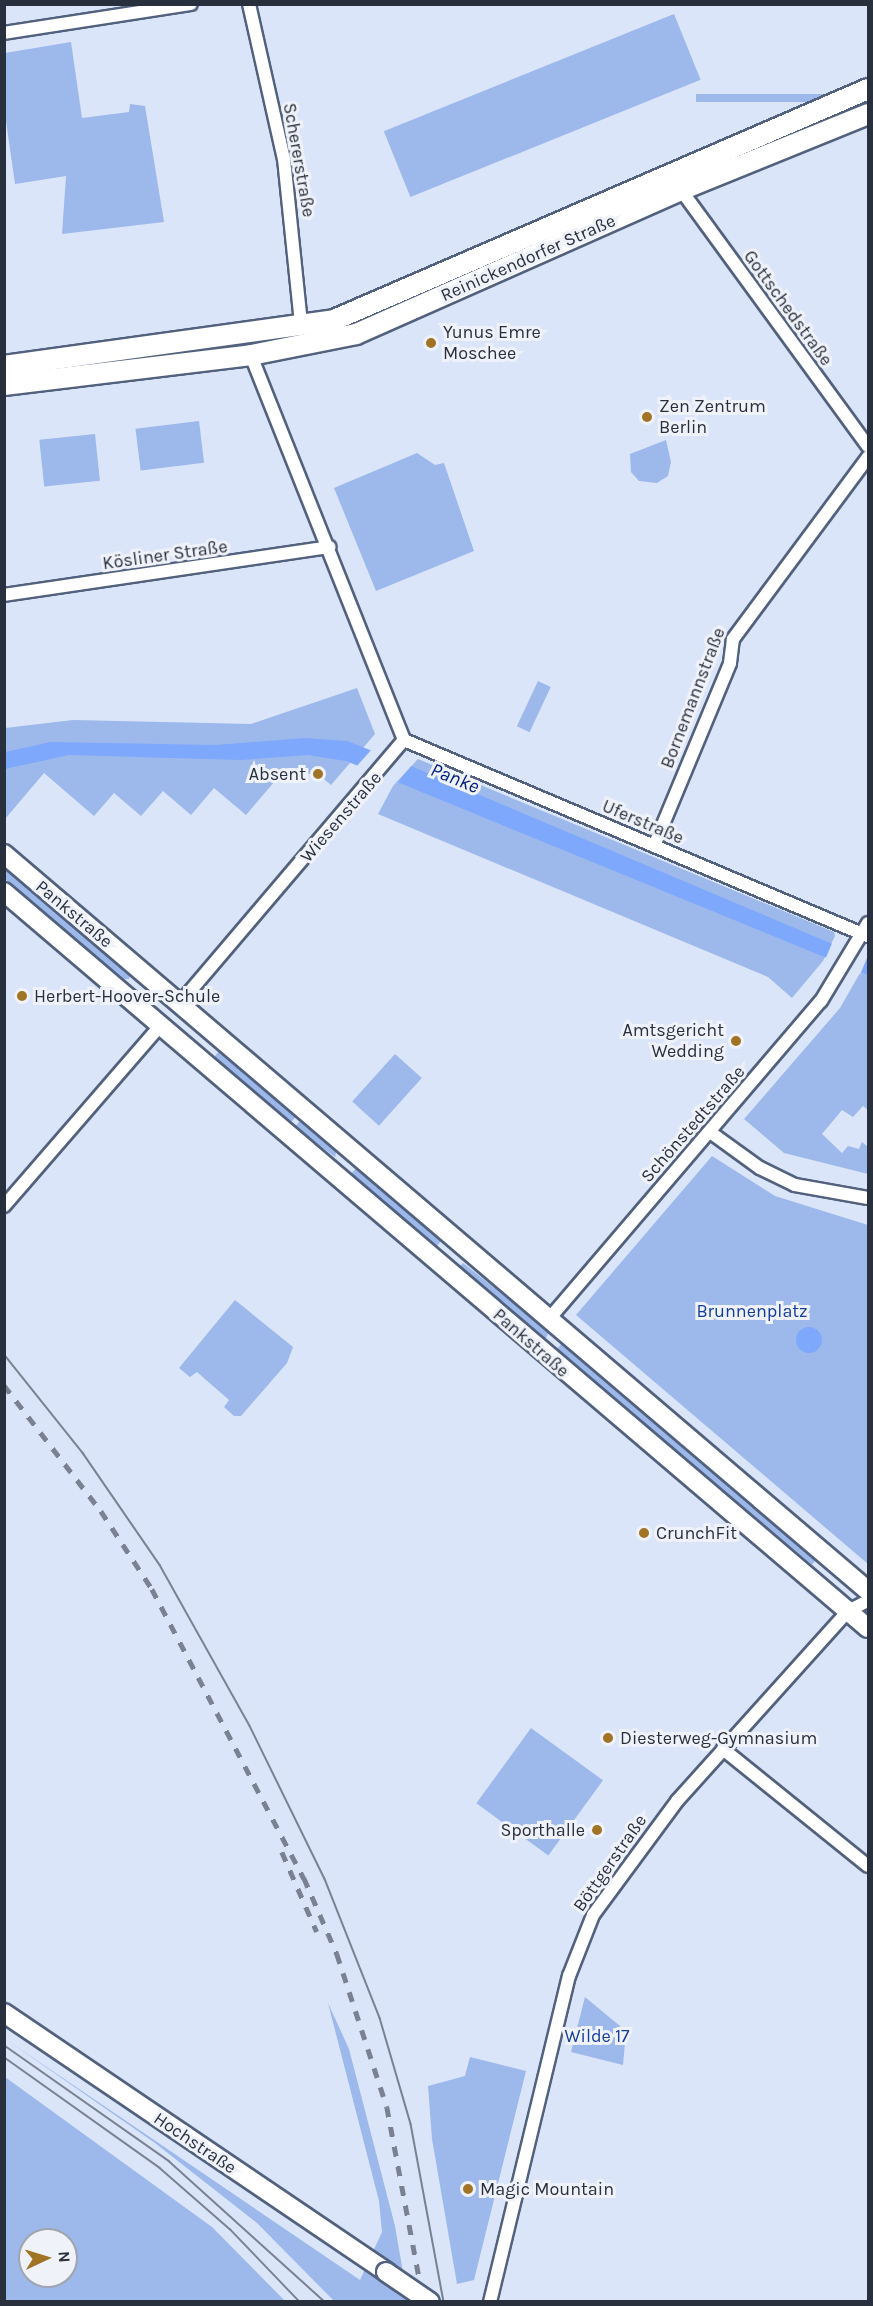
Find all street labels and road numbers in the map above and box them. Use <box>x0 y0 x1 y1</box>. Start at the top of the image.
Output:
street label: Schererstraße <box>278 101 320 219</box>
street label: Reinickendorfer Straße <box>437 210 619 306</box>
street label: Gottschedstraße <box>739 246 837 370</box>
street label: Kösliner Straße <box>101 536 229 574</box>
street label: Bornemannstraße <box>656 625 730 771</box>
street label: Wiesenstraße <box>296 767 386 867</box>
street label: Uferstraße <box>599 795 687 849</box>
street label: Pankstraße <box>31 876 117 952</box>
street label: Schönstedtstraße <box>636 1061 750 1187</box>
street label: Pankstraße <box>489 1304 573 1382</box>
street label: Böttgerstraße <box>569 1810 651 1916</box>
street label: Hochstraße <box>150 2107 240 2179</box>

